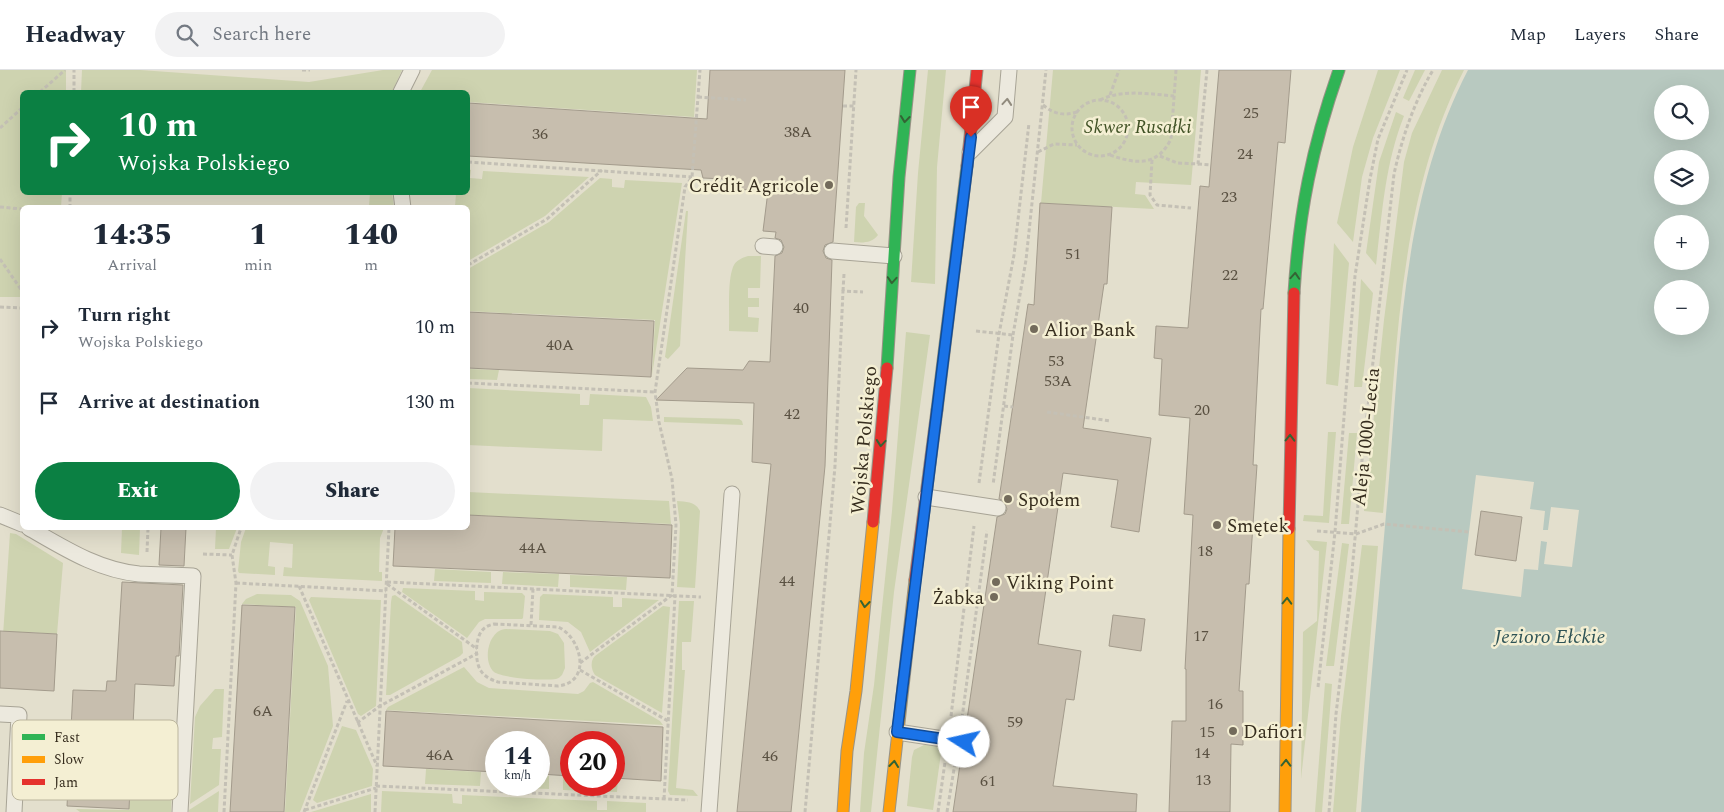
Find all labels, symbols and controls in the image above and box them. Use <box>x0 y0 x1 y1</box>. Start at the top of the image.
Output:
search box <box>155 12 505 57</box>
text: Headway <box>25 17 125 53</box>
text: Search here <box>213 20 311 49</box>
icon: search <box>173 21 201 49</box>
text: Map <box>1510 21 1546 48</box>
text: Layers <box>1574 21 1626 48</box>
text: Share <box>1654 21 1699 48</box>
map controls <box>1654 85 1709 335</box>
button: search <box>1654 85 1709 140</box>
pin <box>950 86 992 137</box>
icon: arrive <box>957 93 985 121</box>
one-way arrow <box>1001 98 1012 106</box>
text: 10 m <box>118 99 198 152</box>
house number: 25 <box>1243 101 1259 125</box>
icon: right <box>35 110 100 175</box>
park label: Skwer Rusałki <box>1084 113 1192 142</box>
one-way arrow <box>900 115 911 123</box>
house number: 38A <box>784 120 812 144</box>
house number: 36 <box>532 122 548 146</box>
house number: 24 <box>1237 142 1253 166</box>
text: Wojska Polskiego <box>118 147 290 180</box>
button: layers <box>1654 150 1709 205</box>
place label: Crédit Agricole <box>689 172 819 201</box>
marker: Crédit Agricole <box>823 179 835 191</box>
house number: 23 <box>1221 185 1237 209</box>
text: 14:35 <box>92 212 172 258</box>
text: 1 <box>249 212 267 258</box>
text: 140 <box>344 212 398 258</box>
button: + <box>1654 215 1709 270</box>
house number: 51 <box>1065 242 1081 266</box>
text: Arrival <box>107 253 157 277</box>
text: min <box>244 253 272 277</box>
text: m <box>364 253 378 277</box>
house number: 22 <box>1222 263 1238 287</box>
one-way arrow <box>1290 272 1301 280</box>
one-way arrow <box>887 277 898 285</box>
button: − <box>1654 280 1709 335</box>
house number: 40 <box>793 296 809 320</box>
text: Turn right <box>78 301 171 330</box>
text: 10 m <box>415 313 455 342</box>
icon: right <box>35 314 63 342</box>
place label: Alior Bank <box>1044 316 1136 345</box>
marker: Alior Bank <box>1028 323 1040 335</box>
text: Wojska Polskiego <box>78 330 203 354</box>
house number: 40A <box>546 333 574 357</box>
house number: 53 <box>1048 349 1064 373</box>
street label: Wojska Polskiego <box>844 365 885 515</box>
street label: Aleja 1000-Lecia <box>1345 366 1388 508</box>
house number: 53A <box>1044 369 1072 393</box>
text: Arrive at destination <box>78 388 260 417</box>
text: 130 m <box>405 388 455 417</box>
icon: arrive <box>35 389 63 417</box>
house number: 20 <box>1194 398 1210 422</box>
house number: 42 <box>784 402 800 426</box>
one-way arrow <box>1285 434 1296 442</box>
one-way arrow <box>876 439 887 447</box>
button: Exit <box>35 462 240 520</box>
button: Share <box>250 462 455 520</box>
place label: Społem <box>1018 486 1080 515</box>
marker: Społem <box>1002 493 1014 505</box>
place label: Smętek <box>1227 512 1290 541</box>
marker: Smętek <box>1211 519 1223 531</box>
house number: 44A <box>519 536 547 560</box>
house number: 18 <box>1197 539 1213 563</box>
house number: 44 <box>779 569 795 593</box>
place label: Viking Point <box>1006 569 1114 598</box>
marker: Viking Point <box>990 576 1002 588</box>
place label: Żabka <box>932 584 985 613</box>
marker: Żabka <box>988 591 1000 603</box>
one-way arrow <box>1282 597 1292 604</box>
one-way arrow <box>860 601 871 609</box>
water label: Jezioro Ełckie <box>1493 622 1606 652</box>
house number: 17 <box>1193 624 1209 648</box>
house number: 16 <box>1207 692 1223 716</box>
house number: 6A <box>253 699 273 723</box>
house number: 59 <box>1007 710 1023 734</box>
position arrow <box>937 715 989 767</box>
place label: Dafiori <box>1243 718 1303 747</box>
legend <box>12 720 178 800</box>
house number: 15 <box>1199 720 1215 744</box>
marker: Dafiori <box>1227 725 1239 737</box>
text: Fast <box>54 727 80 748</box>
speed limit sign: 20 <box>560 731 625 796</box>
text: 14 <box>503 738 532 776</box>
house number: 14 <box>1194 741 1210 765</box>
house number: 46A <box>426 743 454 767</box>
house number: 46 <box>762 744 778 768</box>
text: Slow <box>54 749 84 770</box>
one-way arrow <box>888 759 899 767</box>
one-way arrow <box>1281 759 1291 767</box>
text: km/h <box>504 766 531 785</box>
house number: 13 <box>1195 768 1211 792</box>
house number: 61 <box>980 769 996 793</box>
text: Jam <box>54 772 78 793</box>

